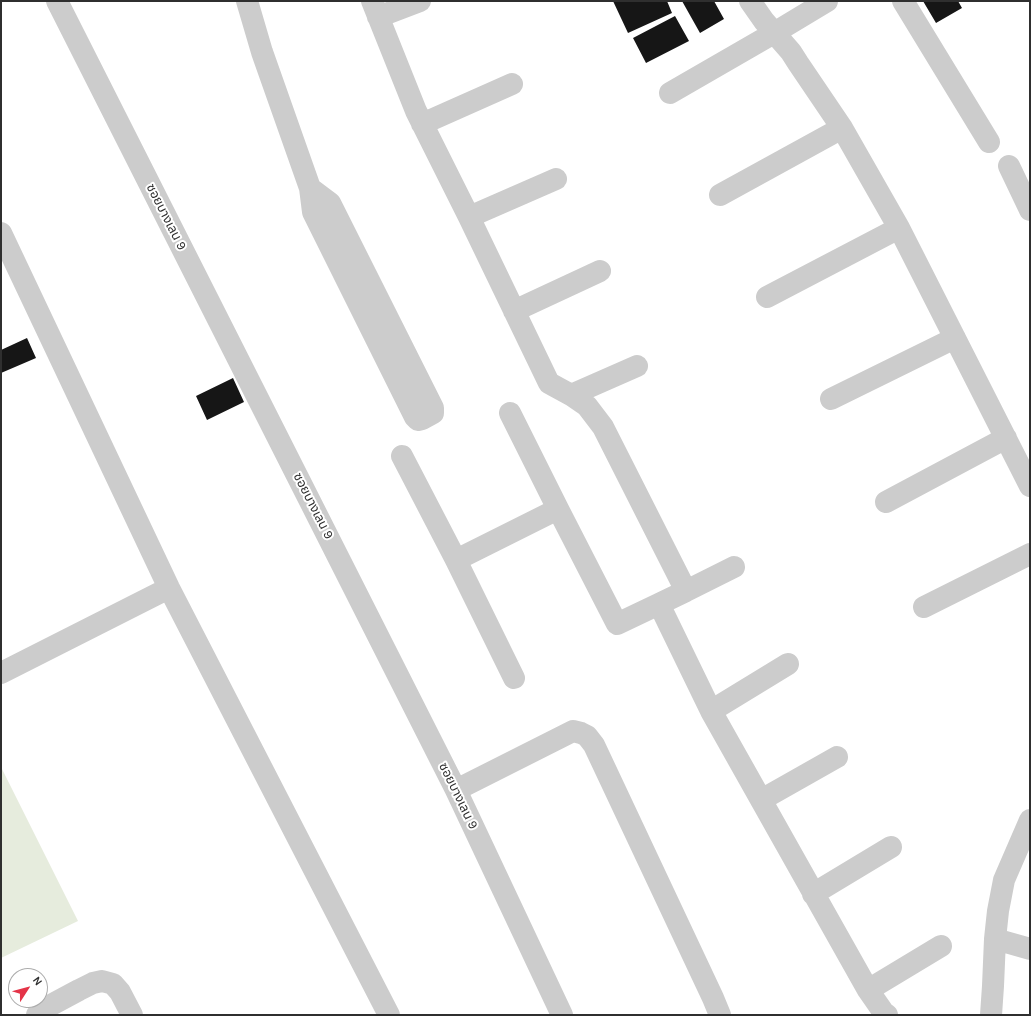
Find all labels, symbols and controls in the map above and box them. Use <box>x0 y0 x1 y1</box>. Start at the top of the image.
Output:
street label: ซอยบางเลน 9 <box>143 181 189 253</box>
street label: ซอยบางเลน 9 <box>290 470 336 542</box>
street label: ซอยบางเลน 9 <box>435 760 481 832</box>
north arrow <box>8 968 48 1008</box>
text: N <box>30 974 45 988</box>

